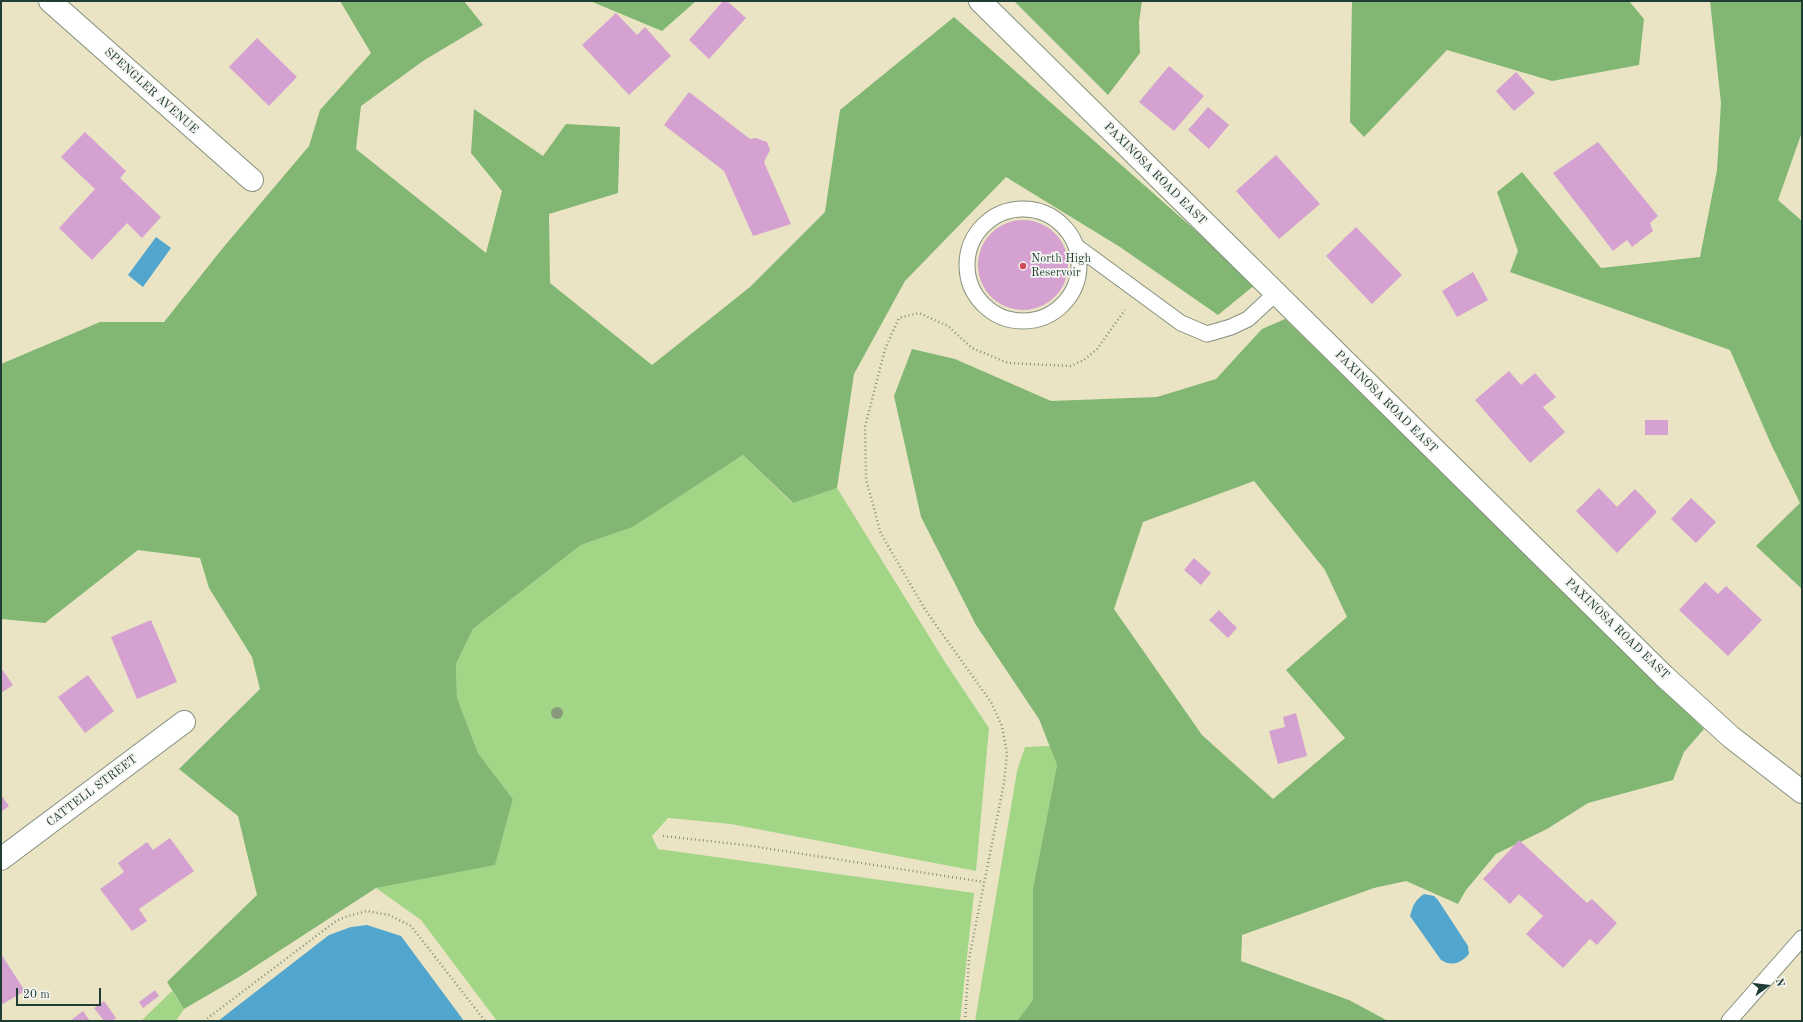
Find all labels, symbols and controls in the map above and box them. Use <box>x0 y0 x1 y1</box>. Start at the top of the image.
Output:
street label: SPENGLER AVENUE <box>101 45 201 137</box>
street label: PAXINOSA ROAD EAST <box>1101 120 1209 228</box>
place label: North High Reservoir <box>1031 252 1091 280</box>
marker: North High Reservoir <box>1018 261 1028 271</box>
street label: PAXINOSA ROAD EAST <box>1332 348 1440 456</box>
street label: PAXINOSA ROAD EAST <box>1562 575 1672 683</box>
street label: CATTELL STREET <box>44 752 140 830</box>
north arrow <box>1747 966 1787 1006</box>
text: N <box>1773 977 1785 988</box>
scale bar <box>18 980 103 1006</box>
text: 20 m <box>23 989 50 1001</box>

